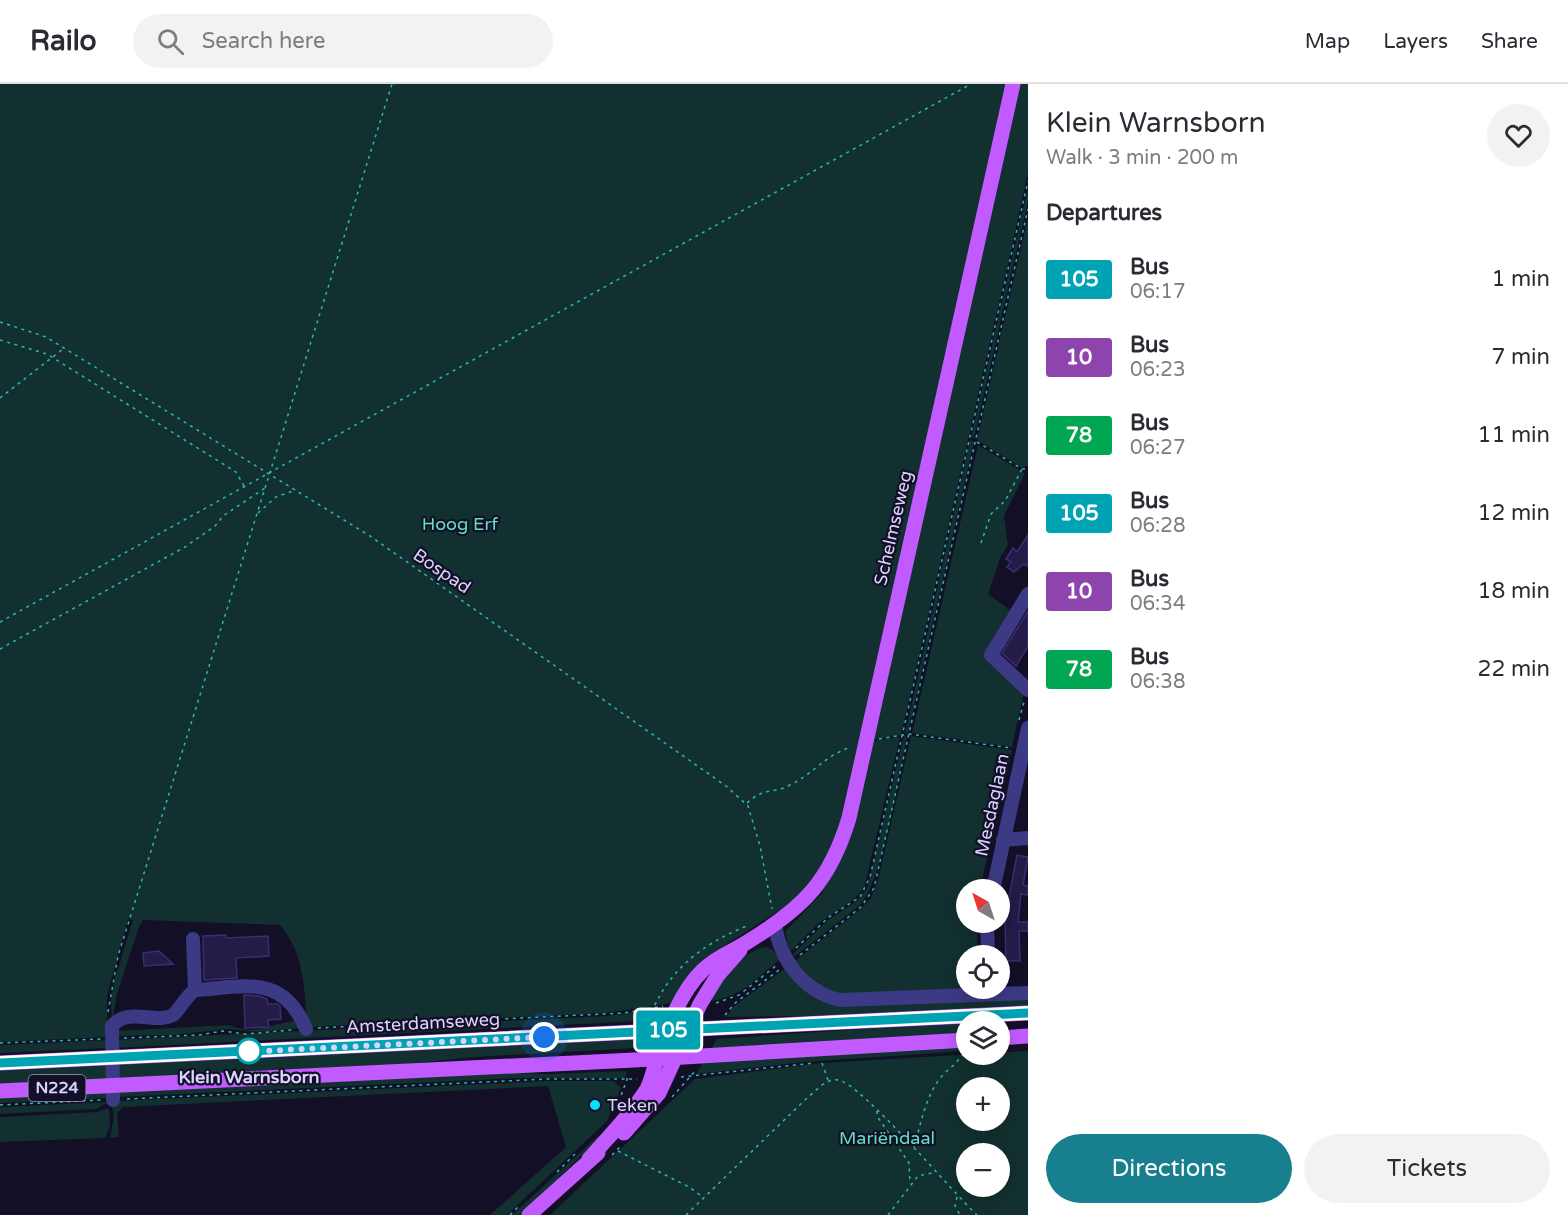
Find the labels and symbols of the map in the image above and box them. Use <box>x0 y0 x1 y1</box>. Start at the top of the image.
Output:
street label: Schelmseweg <box>869 468 917 588</box>
park label: Hoog Erf <box>422 513 498 535</box>
street label: Bospad <box>409 544 475 598</box>
street label: Mesdaglaan <box>970 752 1014 858</box>
north arrow <box>956 879 1010 933</box>
street label: Amsterdamseweg <box>345 1008 501 1038</box>
line badge: 105 <box>634 1010 702 1050</box>
your location <box>529 1022 559 1052</box>
marker: Klein Warnsborn <box>236 1038 262 1064</box>
place label: Klein Warnsborn <box>178 1066 320 1088</box>
road number: N224 <box>28 1075 86 1101</box>
place label: Teken <box>607 1094 658 1116</box>
marker: Teken <box>588 1098 602 1112</box>
park label: Mariëndaal <box>839 1127 935 1149</box>

